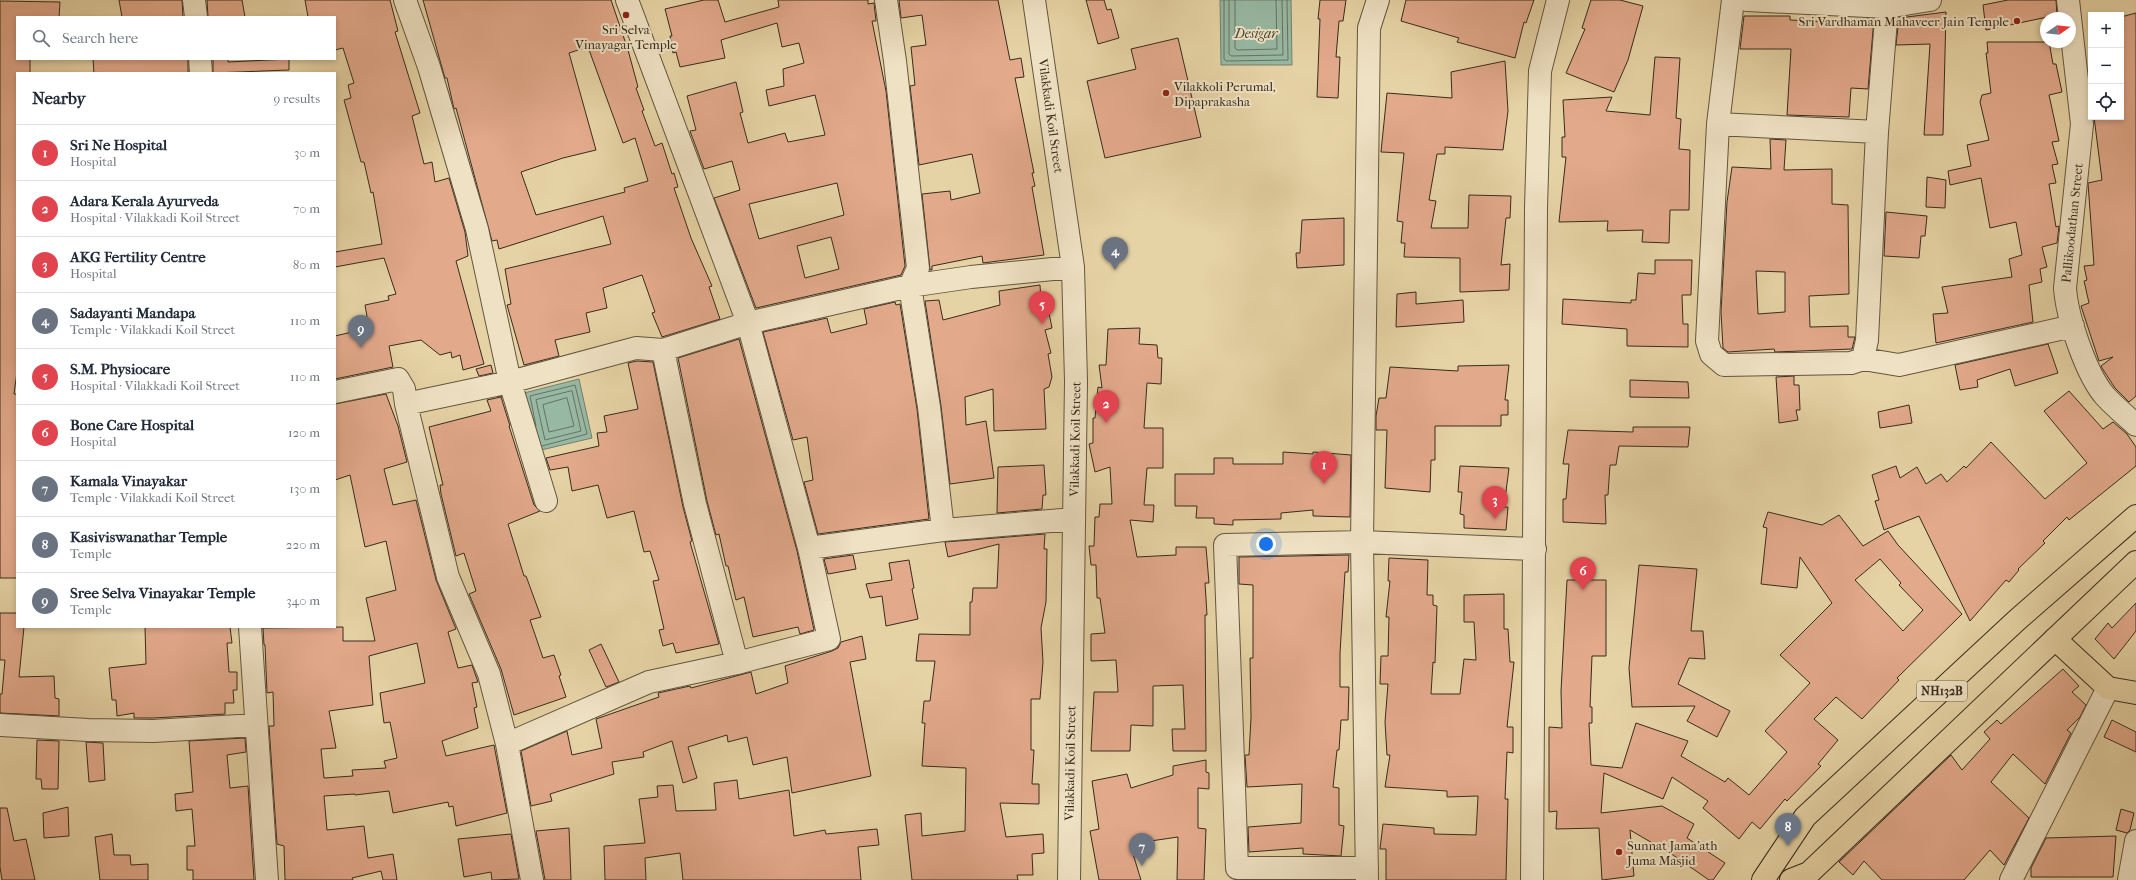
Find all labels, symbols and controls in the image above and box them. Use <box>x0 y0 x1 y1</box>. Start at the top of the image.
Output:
marker: Sri Selva Vinayagar Temple <box>621 10 631 20</box>
north arrow <box>2040 12 2076 48</box>
map controls <box>2088 12 2124 120</box>
button: + <box>2088 12 2124 48</box>
place label: Sri Vardhaman Mahaveer Jain Temple <box>1799 14 2010 29</box>
search box <box>16 16 336 60</box>
marker: Sri Vardhaman Mahaveer Jain Temple <box>2012 16 2022 26</box>
place label: Sri Selva Vinayagar Temple <box>574 22 677 52</box>
water label: Desigar <box>1233 25 1279 42</box>
icon: search <box>30 27 52 49</box>
text: Search here <box>62 29 138 47</box>
button: − <box>2088 48 2124 84</box>
street label: Vilakkadi Koil Street <box>1035 57 1066 174</box>
place label: Vilakkoli Perumal, Dipaprakasha <box>1173 79 1276 109</box>
button: locate <box>2088 84 2124 120</box>
text: Nearby <box>32 88 86 108</box>
marker: Vilakkoli Perumal, Dipaprakasha <box>1161 88 1171 98</box>
text: 9 results <box>273 91 320 106</box>
text: Sri Ne Hospital <box>70 136 167 154</box>
text: 1 <box>43 145 47 160</box>
text: 30 m <box>294 145 320 160</box>
text: Hospital <box>70 154 117 169</box>
street label: Pallikoodathan Street <box>2058 162 2086 284</box>
text: Adara Kerala Ayurveda <box>70 192 219 210</box>
text: 2 <box>42 201 48 216</box>
text: 70 m <box>293 201 320 216</box>
text: Hospital · Vilakkadi Koil Street <box>70 210 240 225</box>
pin: 4 <box>1102 237 1128 270</box>
text: AKG Fertility Centre <box>70 248 206 266</box>
text: 3 <box>42 257 48 272</box>
text: 80 m <box>293 257 320 272</box>
text: Hospital <box>70 266 117 281</box>
pin: 5 <box>1029 291 1055 324</box>
text: Sadayanti Mandapa <box>70 304 195 322</box>
text: 4 <box>41 313 49 328</box>
text: 110 m <box>290 313 320 328</box>
pin: 9 <box>348 315 374 348</box>
text: Temple · Vilakkadi Koil Street <box>70 322 235 337</box>
text: S.M. Physiocare <box>70 360 170 378</box>
text: 5 <box>42 369 48 384</box>
text: 110 m <box>290 369 320 384</box>
text: Hospital · Vilakkadi Koil Street <box>70 378 240 393</box>
street label: Vilakkadi Koil Street <box>1066 381 1084 498</box>
pin: 2 <box>1093 390 1119 423</box>
text: Bone Care Hospital <box>70 416 194 434</box>
text: 6 <box>41 425 49 440</box>
text: 120 m <box>288 425 320 440</box>
text: Hospital <box>70 434 117 449</box>
pin: 1 <box>1311 451 1337 484</box>
text: Kamala Vinayakar <box>70 472 187 490</box>
text: 7 <box>42 481 48 496</box>
text: 130 m <box>289 481 320 496</box>
pin: 3 <box>1482 486 1508 519</box>
text: Temple · Vilakkadi Koil Street <box>70 490 235 505</box>
text: Kasiviswanathar Temple <box>70 528 227 546</box>
your location <box>1256 534 1276 554</box>
text: 8 <box>42 537 48 552</box>
text: 220 m <box>286 537 320 552</box>
text: Temple <box>70 546 112 561</box>
pin: 6 <box>1570 557 1596 590</box>
text: Sree Selva Vinayakar Temple <box>70 584 255 602</box>
text: 9 <box>42 593 48 608</box>
text: 340 m <box>286 593 320 608</box>
text: Temple <box>70 602 112 617</box>
road number: NH132B <box>1917 681 1967 701</box>
street label: Vilakkadi Koil Street <box>1061 705 1079 822</box>
pin: 8 <box>1775 813 1801 846</box>
pin: 7 <box>1129 833 1155 866</box>
place label: Sunnat Jama'ath Juma Masjid <box>1626 838 1718 868</box>
marker: Sunnat Jama'ath Juma Masjid <box>1614 847 1624 857</box>

